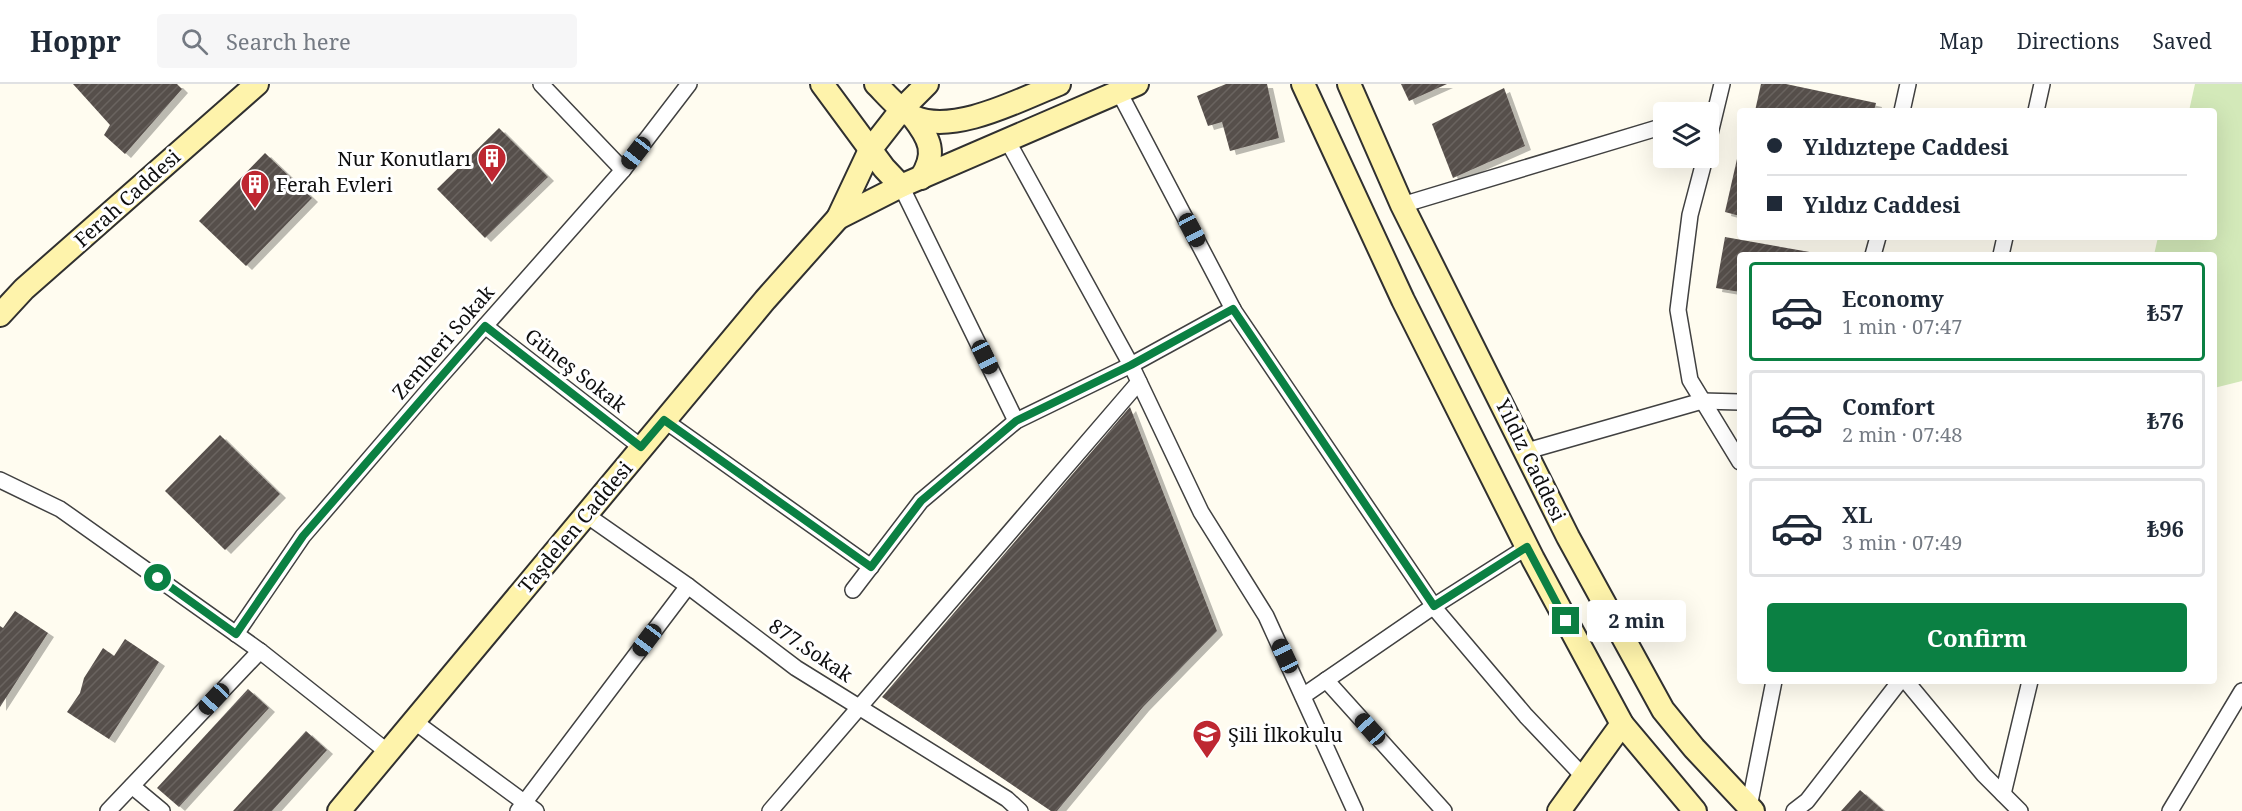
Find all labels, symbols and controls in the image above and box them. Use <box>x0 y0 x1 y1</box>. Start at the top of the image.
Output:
search box <box>157 14 577 68</box>
text: Hoppr <box>30 22 121 60</box>
icon: search <box>178 25 211 58</box>
text: Search here <box>226 26 351 56</box>
text: Map <box>1939 27 1984 55</box>
text: Directions <box>2017 27 2119 55</box>
text: Saved <box>2152 27 2212 55</box>
map controls <box>1653 102 1719 168</box>
button: layers <box>1653 102 1719 168</box>
text: Yıldıztepe Caddesi <box>1803 131 2009 161</box>
car <box>618 133 654 173</box>
building icon: Nur Konutları <box>476 142 508 184</box>
street label: Ferah Caddesi <box>68 143 186 253</box>
place label: Nur Konutları <box>337 145 472 172</box>
building icon: Ferah Evleri <box>239 168 271 210</box>
place label: Ferah Evleri <box>276 171 393 198</box>
text: Yıldız Caddesi <box>1803 189 1961 219</box>
car <box>1176 210 1208 250</box>
street label: Zemheri Sokak <box>386 279 500 405</box>
text: Economy <box>1842 283 1944 313</box>
icon: car <box>1770 285 1824 339</box>
text: ₺57 <box>2147 297 2184 327</box>
text: 1 min · 07:47 <box>1842 313 1962 340</box>
street label: Güneş Sokak <box>520 322 633 418</box>
car <box>969 337 1001 377</box>
text: Comfort <box>1842 391 1935 421</box>
street label: Yıldız Caddesi <box>1489 393 1573 526</box>
icon: car <box>1770 393 1824 447</box>
text: ₺76 <box>2147 405 2184 435</box>
text: 2 min · 07:48 <box>1842 421 1962 448</box>
street label: Taşdelen Caddesi <box>512 455 638 599</box>
text: XL <box>1842 499 1873 529</box>
icon: car <box>1770 501 1824 555</box>
text: ₺96 <box>2147 513 2184 543</box>
text: 3 min · 07:49 <box>1842 529 1962 556</box>
route start <box>144 564 171 591</box>
callout: 2 min <box>1587 600 1686 642</box>
button: Confirm <box>1767 603 2187 672</box>
route end <box>1552 607 1579 634</box>
text: 2 min <box>1608 607 1665 634</box>
street label: 877.Sokak <box>764 612 858 688</box>
car <box>629 620 665 660</box>
car <box>1269 636 1301 676</box>
car <box>195 680 233 718</box>
car <box>1351 710 1389 748</box>
school or university icon: Şili İlkokulu <box>1191 718 1223 760</box>
place label: Şili İlkokulu <box>1228 721 1343 748</box>

